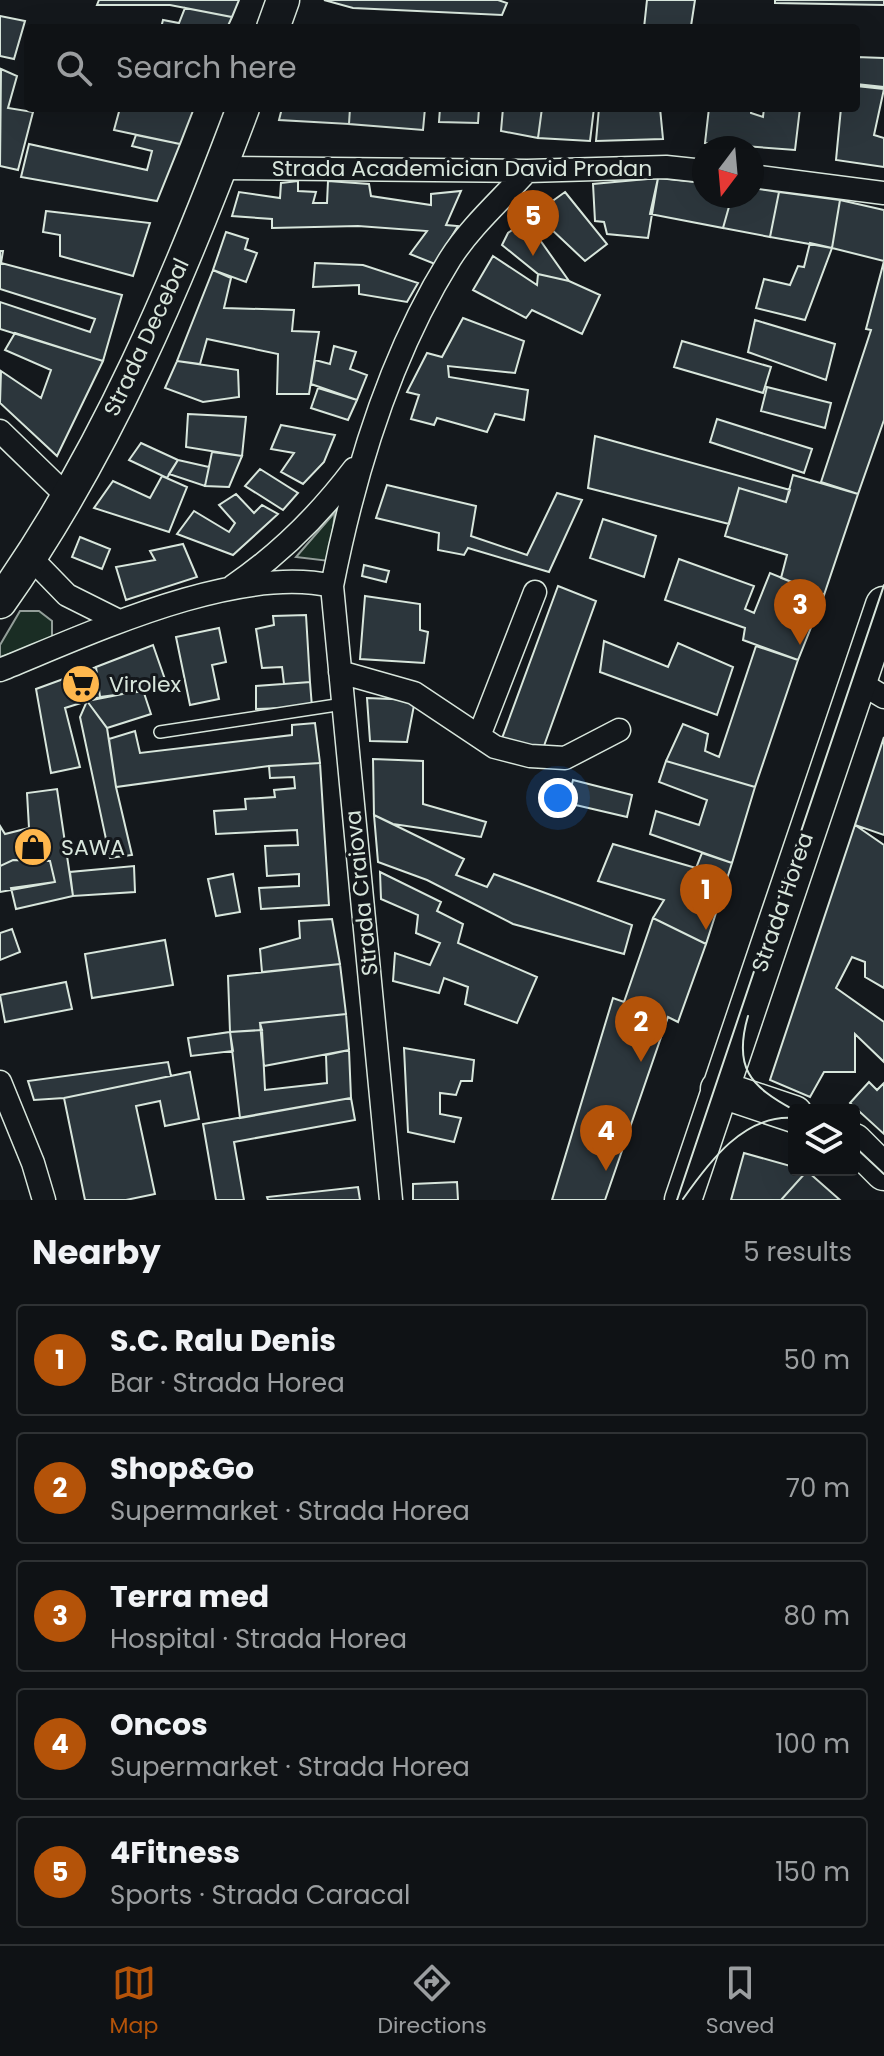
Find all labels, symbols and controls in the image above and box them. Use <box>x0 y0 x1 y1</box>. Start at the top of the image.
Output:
search box <box>24 24 860 112</box>
icon: search <box>52 46 96 90</box>
text: Search here <box>116 46 297 89</box>
north arrow <box>692 136 764 208</box>
street label: Strada Academician David Prodan <box>272 153 652 184</box>
pin: 5 <box>507 190 559 256</box>
street label: Strada Decebal <box>96 253 197 421</box>
pin: 3 <box>774 579 826 645</box>
supermarket icon: Virolex <box>60 663 102 705</box>
place label: Virolex <box>109 669 182 700</box>
your location <box>538 778 578 818</box>
street label: Strada Craiova <box>337 809 386 977</box>
shop icon: SAWA <box>12 826 54 868</box>
street label: Strada Horea <box>744 828 821 976</box>
place label: SAWA <box>61 832 125 863</box>
pin: 1 <box>680 864 732 930</box>
pin: 2 <box>615 996 667 1062</box>
map controls <box>788 1104 860 1176</box>
button: layers <box>788 1104 860 1176</box>
pin: 4 <box>580 1105 632 1171</box>
text: Nearby <box>32 1228 161 1276</box>
text: 5 results <box>743 1234 852 1270</box>
text: S.C. Ralu Denis <box>110 1319 336 1362</box>
text: 1 <box>55 1342 65 1378</box>
text: 50 m <box>784 1342 850 1378</box>
text: Bar · Strada Horea <box>110 1365 345 1401</box>
text: Shop&Go <box>110 1447 254 1490</box>
text: 2 <box>53 1470 67 1506</box>
text: 70 m <box>786 1470 850 1506</box>
text: Supermarket · Strada Horea <box>110 1493 470 1529</box>
text: Terra med <box>110 1575 269 1618</box>
text: 3 <box>52 1598 68 1634</box>
text: 80 m <box>784 1598 850 1634</box>
text: Hospital · Strada Horea <box>110 1621 407 1657</box>
text: Oncos <box>110 1703 208 1746</box>
text: 4 <box>51 1726 69 1762</box>
text: 100 m <box>775 1726 850 1762</box>
text: Supermarket · Strada Horea <box>110 1749 470 1785</box>
text: 4Fitness <box>110 1831 240 1874</box>
text: 5 <box>52 1854 68 1890</box>
text: 150 m <box>775 1854 850 1890</box>
text: Sports · Strada Caracal <box>110 1877 410 1913</box>
tab: Map <box>110 1961 158 2042</box>
tab: Directions <box>377 1961 487 2042</box>
tab: Saved <box>706 1961 774 2042</box>

